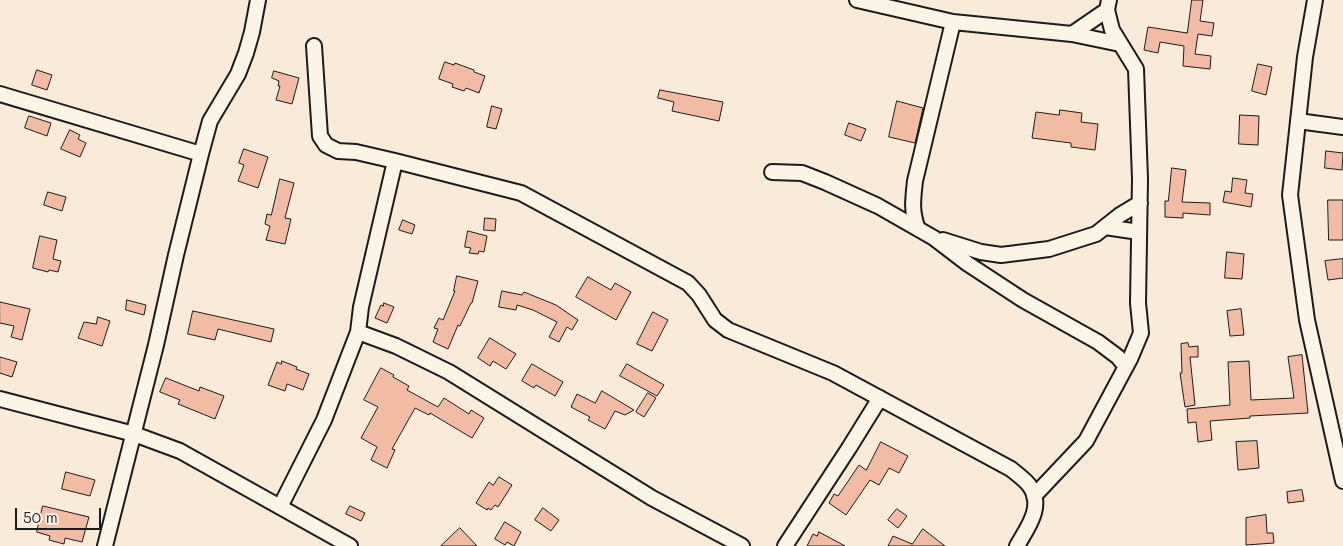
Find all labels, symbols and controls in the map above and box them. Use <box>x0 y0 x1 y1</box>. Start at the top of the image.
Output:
scale bar <box>18 498 104 530</box>
text: 50 m <box>23 507 58 527</box>

